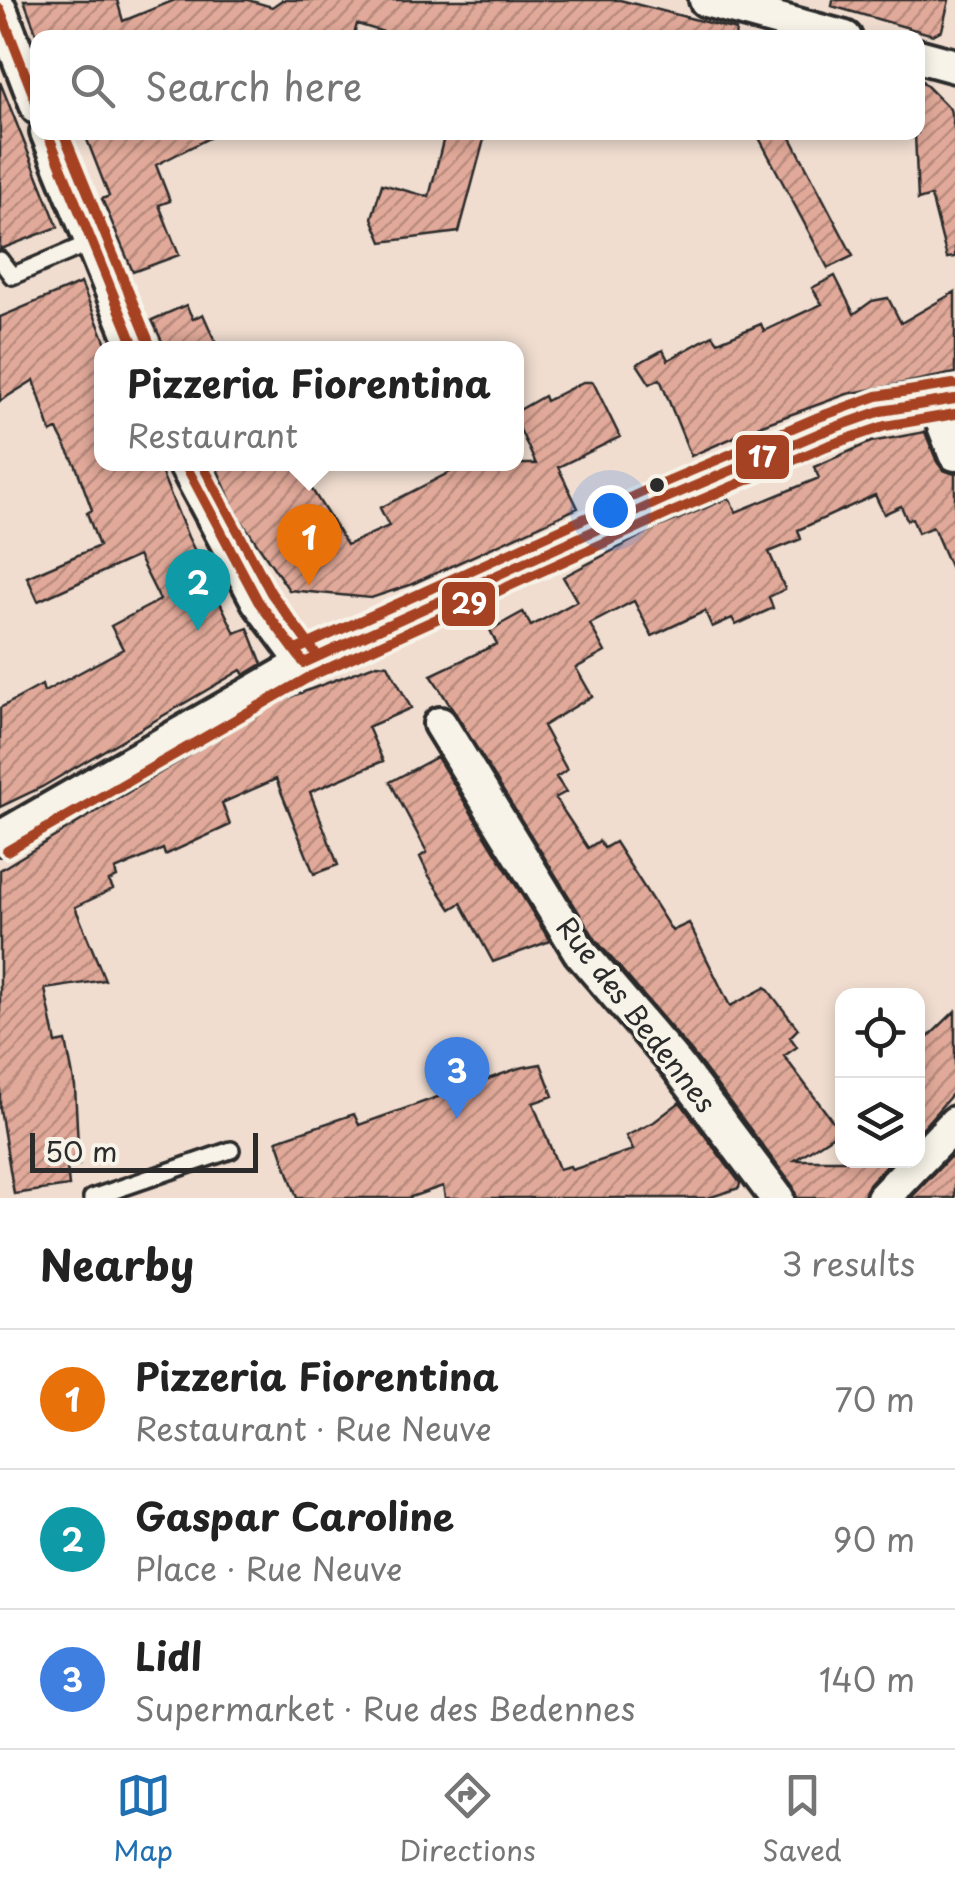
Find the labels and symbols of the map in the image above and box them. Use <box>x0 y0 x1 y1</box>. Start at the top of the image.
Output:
line badge: 17 <box>734 433 791 481</box>
text: 17 <box>748 434 777 477</box>
unlabelled marker <box>647 475 667 495</box>
your location <box>585 485 636 536</box>
pin: 1 <box>276 504 342 586</box>
pin: 2 <box>166 548 230 631</box>
line badge: 29 <box>440 580 497 628</box>
text: 29 <box>451 581 487 624</box>
street label: Rue des Bedennes <box>547 907 728 1121</box>
pin: 3 <box>424 1036 490 1119</box>
scale bar <box>30 1128 258 1172</box>

